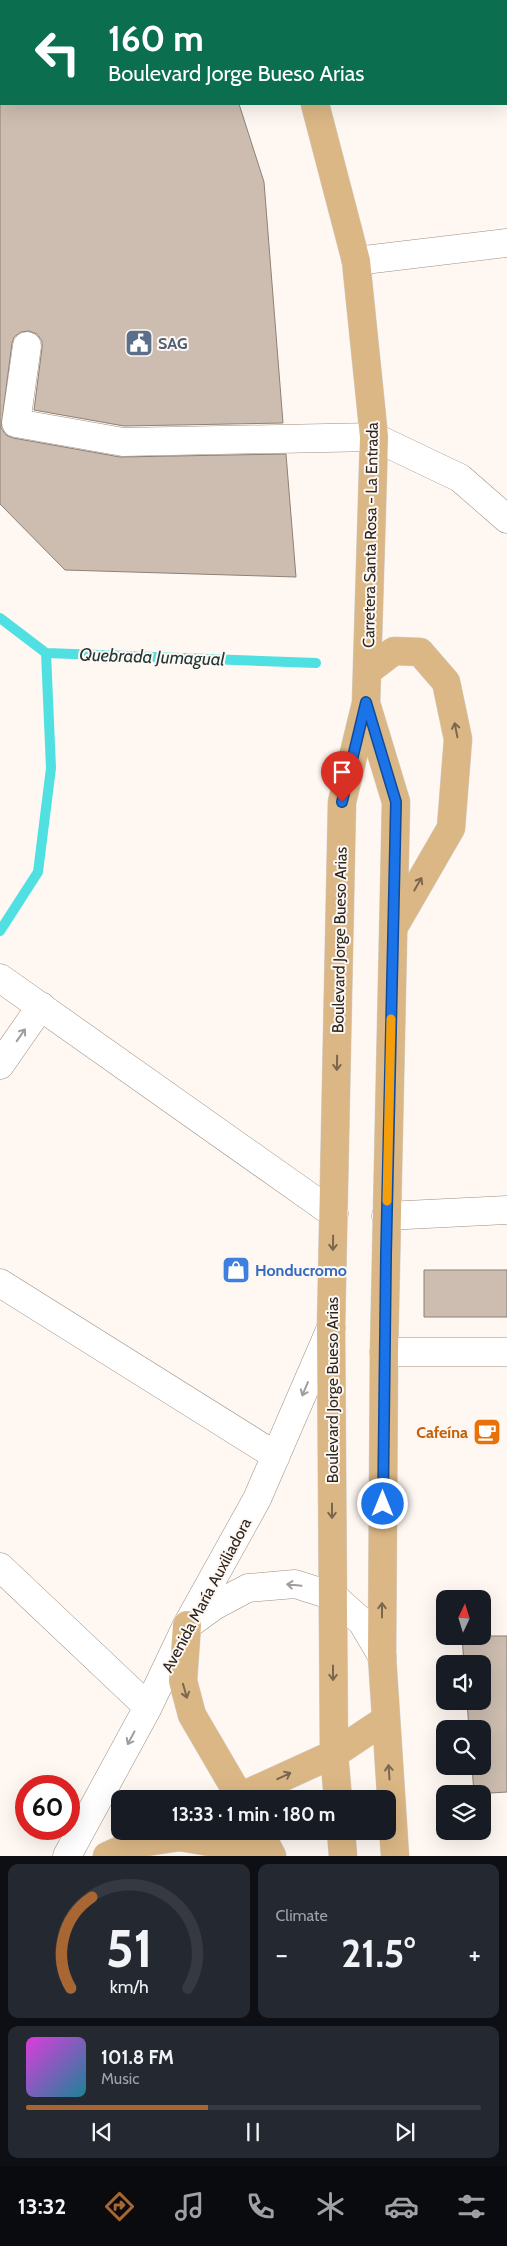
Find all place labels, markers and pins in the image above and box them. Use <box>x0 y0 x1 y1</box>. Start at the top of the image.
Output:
public building icon: SAG <box>124 328 154 358</box>
place label: SAG <box>158 334 188 353</box>
pin <box>321 751 363 802</box>
shop icon: Honducromo <box>221 1255 251 1285</box>
place label: Honducromo <box>255 1261 347 1280</box>
cafe icon: Cafeína <box>472 1417 502 1447</box>
place label: Cafeína <box>416 1423 468 1442</box>

